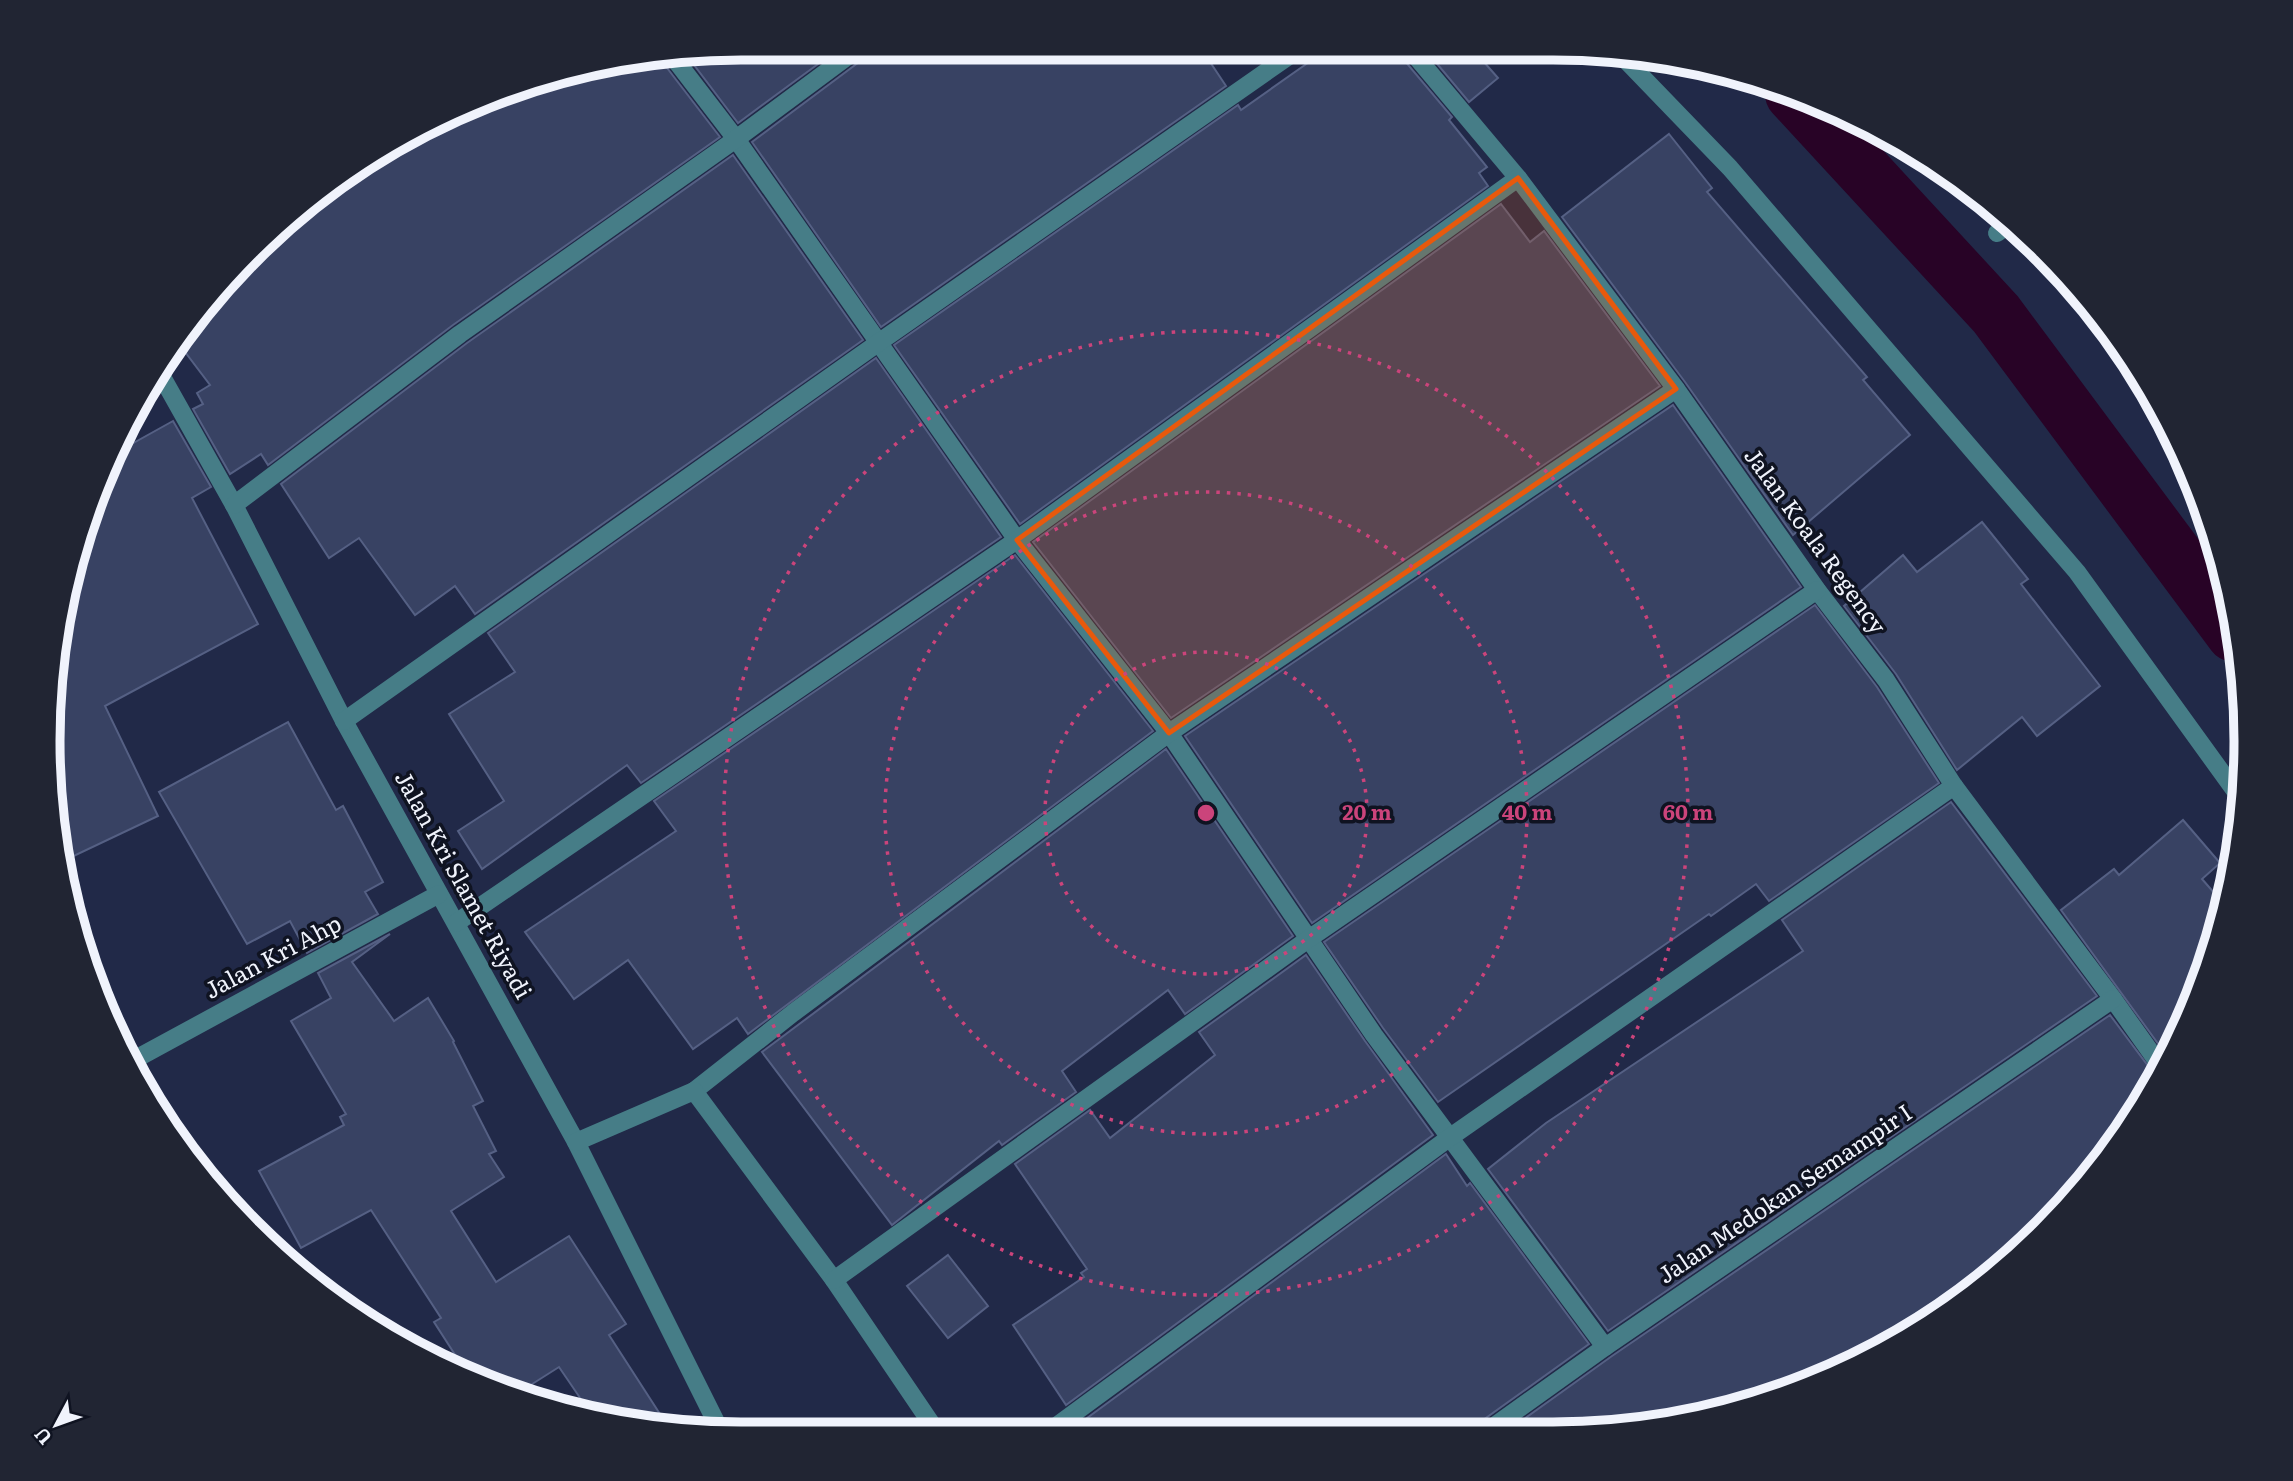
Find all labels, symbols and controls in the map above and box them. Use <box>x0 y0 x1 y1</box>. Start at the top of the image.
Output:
street label: Jalan Koala Regency <box>1737 440 1896 641</box>
street label: Jalan Kri Slamet Riyadi <box>388 764 542 1005</box>
text: 20 m <box>1342 795 1392 826</box>
text: 40 m <box>1502 795 1552 826</box>
text: 60 m <box>1663 795 1713 826</box>
centre of rings <box>1194 801 1218 825</box>
street label: Jalan Kri Ahp <box>198 905 347 1006</box>
street label: Jalan Medokan Semampir I <box>1650 1094 1918 1290</box>
north arrow <box>21 1390 91 1460</box>
text: U <box>27 1422 58 1452</box>

